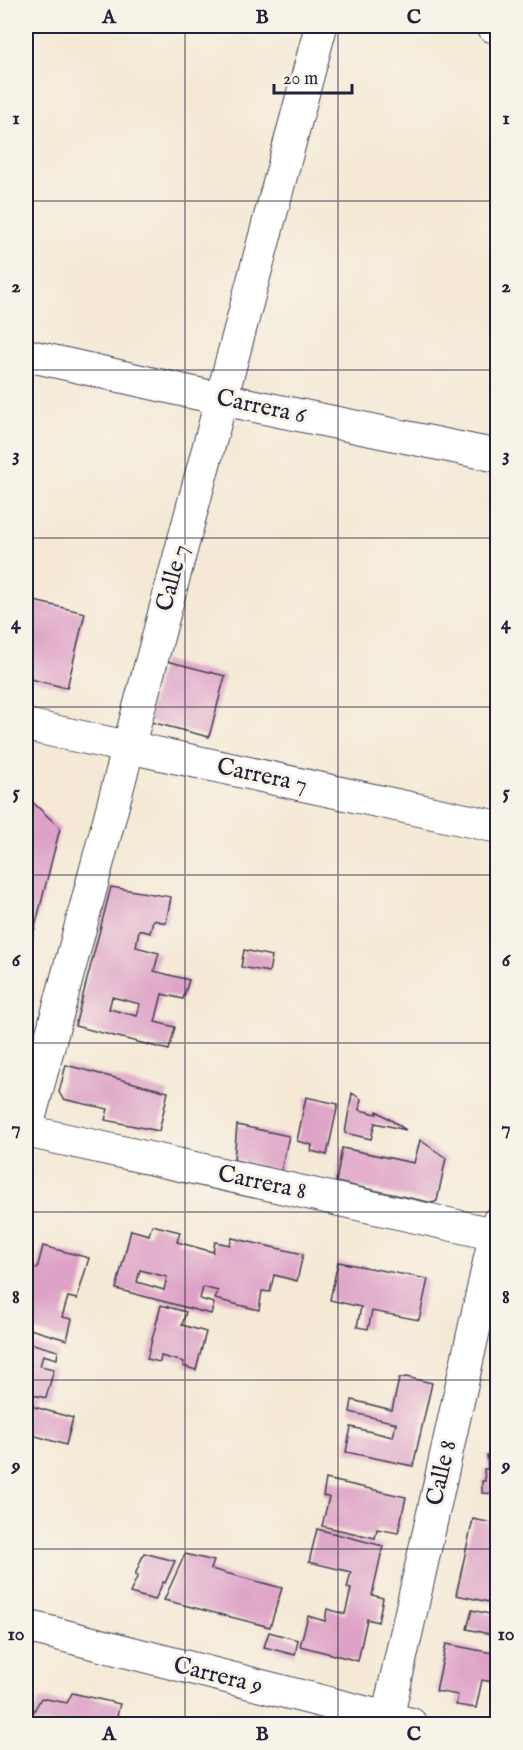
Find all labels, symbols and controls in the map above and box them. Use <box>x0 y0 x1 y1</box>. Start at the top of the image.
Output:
text: A <box>101 5 117 30</box>
text: B <box>255 5 269 30</box>
text: C <box>407 5 421 30</box>
scale bar <box>274 57 352 95</box>
text: 20 m <box>283 68 318 91</box>
text: 1 <box>12 106 20 131</box>
text: 1 <box>502 106 510 131</box>
text: 2 <box>11 274 21 299</box>
text: 2 <box>501 274 511 299</box>
street label: Carrera 6 <box>213 382 309 432</box>
text: 3 <box>12 443 20 468</box>
text: 3 <box>502 443 510 468</box>
street label: Calle 7 <box>149 541 197 615</box>
text: 4 <box>11 611 22 636</box>
text: 4 <box>501 611 512 636</box>
street label: Carrera 7 <box>214 751 310 801</box>
text: 5 <box>12 780 20 805</box>
text: 5 <box>502 780 510 805</box>
text: 6 <box>12 948 22 973</box>
text: 6 <box>502 948 512 973</box>
text: 7 <box>11 1116 21 1141</box>
text: 7 <box>501 1116 511 1141</box>
street label: Carrera 8 <box>215 1158 309 1208</box>
text: 8 <box>12 1285 20 1310</box>
text: 8 <box>502 1285 510 1310</box>
street label: Calle 8 <box>419 1437 465 1509</box>
text: 9 <box>11 1453 21 1478</box>
text: 9 <box>501 1453 511 1478</box>
text: 10 <box>7 1622 25 1647</box>
text: 10 <box>497 1622 515 1647</box>
street label: Carrera 9 <box>170 1650 266 1702</box>
text: A <box>101 1722 117 1747</box>
text: B <box>255 1722 269 1747</box>
text: C <box>407 1722 421 1747</box>

